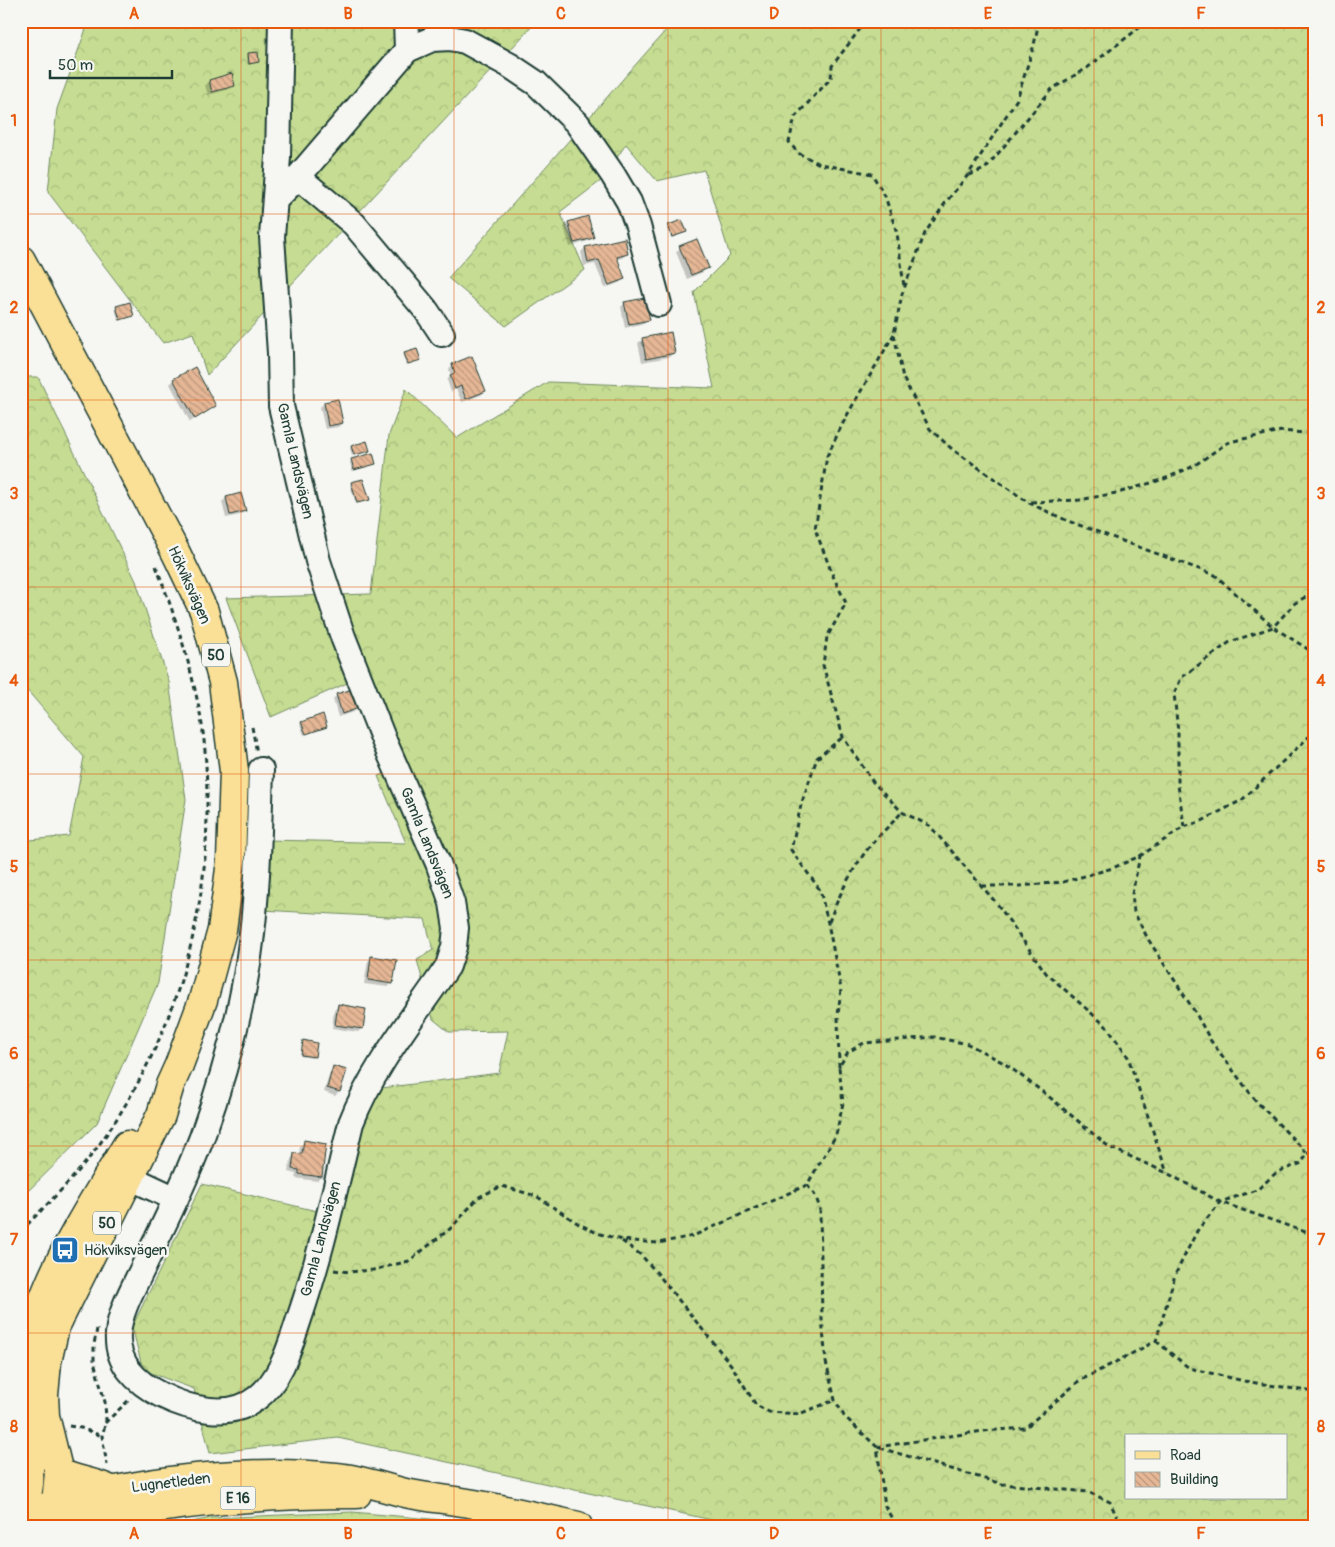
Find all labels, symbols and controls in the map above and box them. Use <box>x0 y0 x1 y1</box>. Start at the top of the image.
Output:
text: A <box>129 4 140 24</box>
text: B <box>343 4 353 24</box>
text: C <box>556 4 566 24</box>
text: D <box>769 4 779 24</box>
text: E <box>984 4 993 24</box>
text: F <box>1196 4 1206 24</box>
scale bar <box>50 48 172 80</box>
text: 50 m <box>58 56 93 75</box>
text: 1 <box>11 111 17 131</box>
text: 1 <box>1318 111 1324 131</box>
text: 2 <box>10 298 19 318</box>
text: 2 <box>1317 298 1326 318</box>
street label: Gamla Landsvägen <box>272 401 318 521</box>
text: 3 <box>10 484 19 504</box>
text: 3 <box>1317 484 1326 504</box>
street label: Hökviksvägen <box>163 543 215 627</box>
road number: 50 <box>202 644 230 666</box>
text: 4 <box>9 671 19 691</box>
text: 4 <box>1316 671 1326 691</box>
street label: Gamla Landsvägen <box>396 784 458 902</box>
text: 5 <box>10 857 19 877</box>
text: 5 <box>1317 857 1326 877</box>
text: 6 <box>9 1044 19 1064</box>
text: 6 <box>1316 1044 1326 1064</box>
street label: Gamla Landsvägen <box>296 1179 346 1299</box>
road number: 50 <box>93 1212 121 1234</box>
text: 7 <box>10 1230 19 1250</box>
text: 7 <box>1317 1230 1326 1250</box>
bus stop icon: Hökviksvägen <box>50 1235 80 1265</box>
place label: Hökviksvägen <box>84 1241 167 1260</box>
text: 8 <box>10 1417 18 1437</box>
text: 8 <box>1317 1417 1325 1437</box>
legend <box>1125 1434 1288 1500</box>
text: Road <box>1170 1446 1201 1465</box>
street label: Lugnetleden <box>130 1469 212 1497</box>
text: Building <box>1170 1470 1218 1489</box>
road number: E 16 <box>220 1486 256 1510</box>
text: A <box>129 1524 140 1544</box>
text: B <box>343 1524 353 1544</box>
text: C <box>556 1524 566 1544</box>
text: D <box>769 1524 779 1544</box>
text: E <box>984 1524 993 1544</box>
text: F <box>1196 1524 1206 1544</box>

